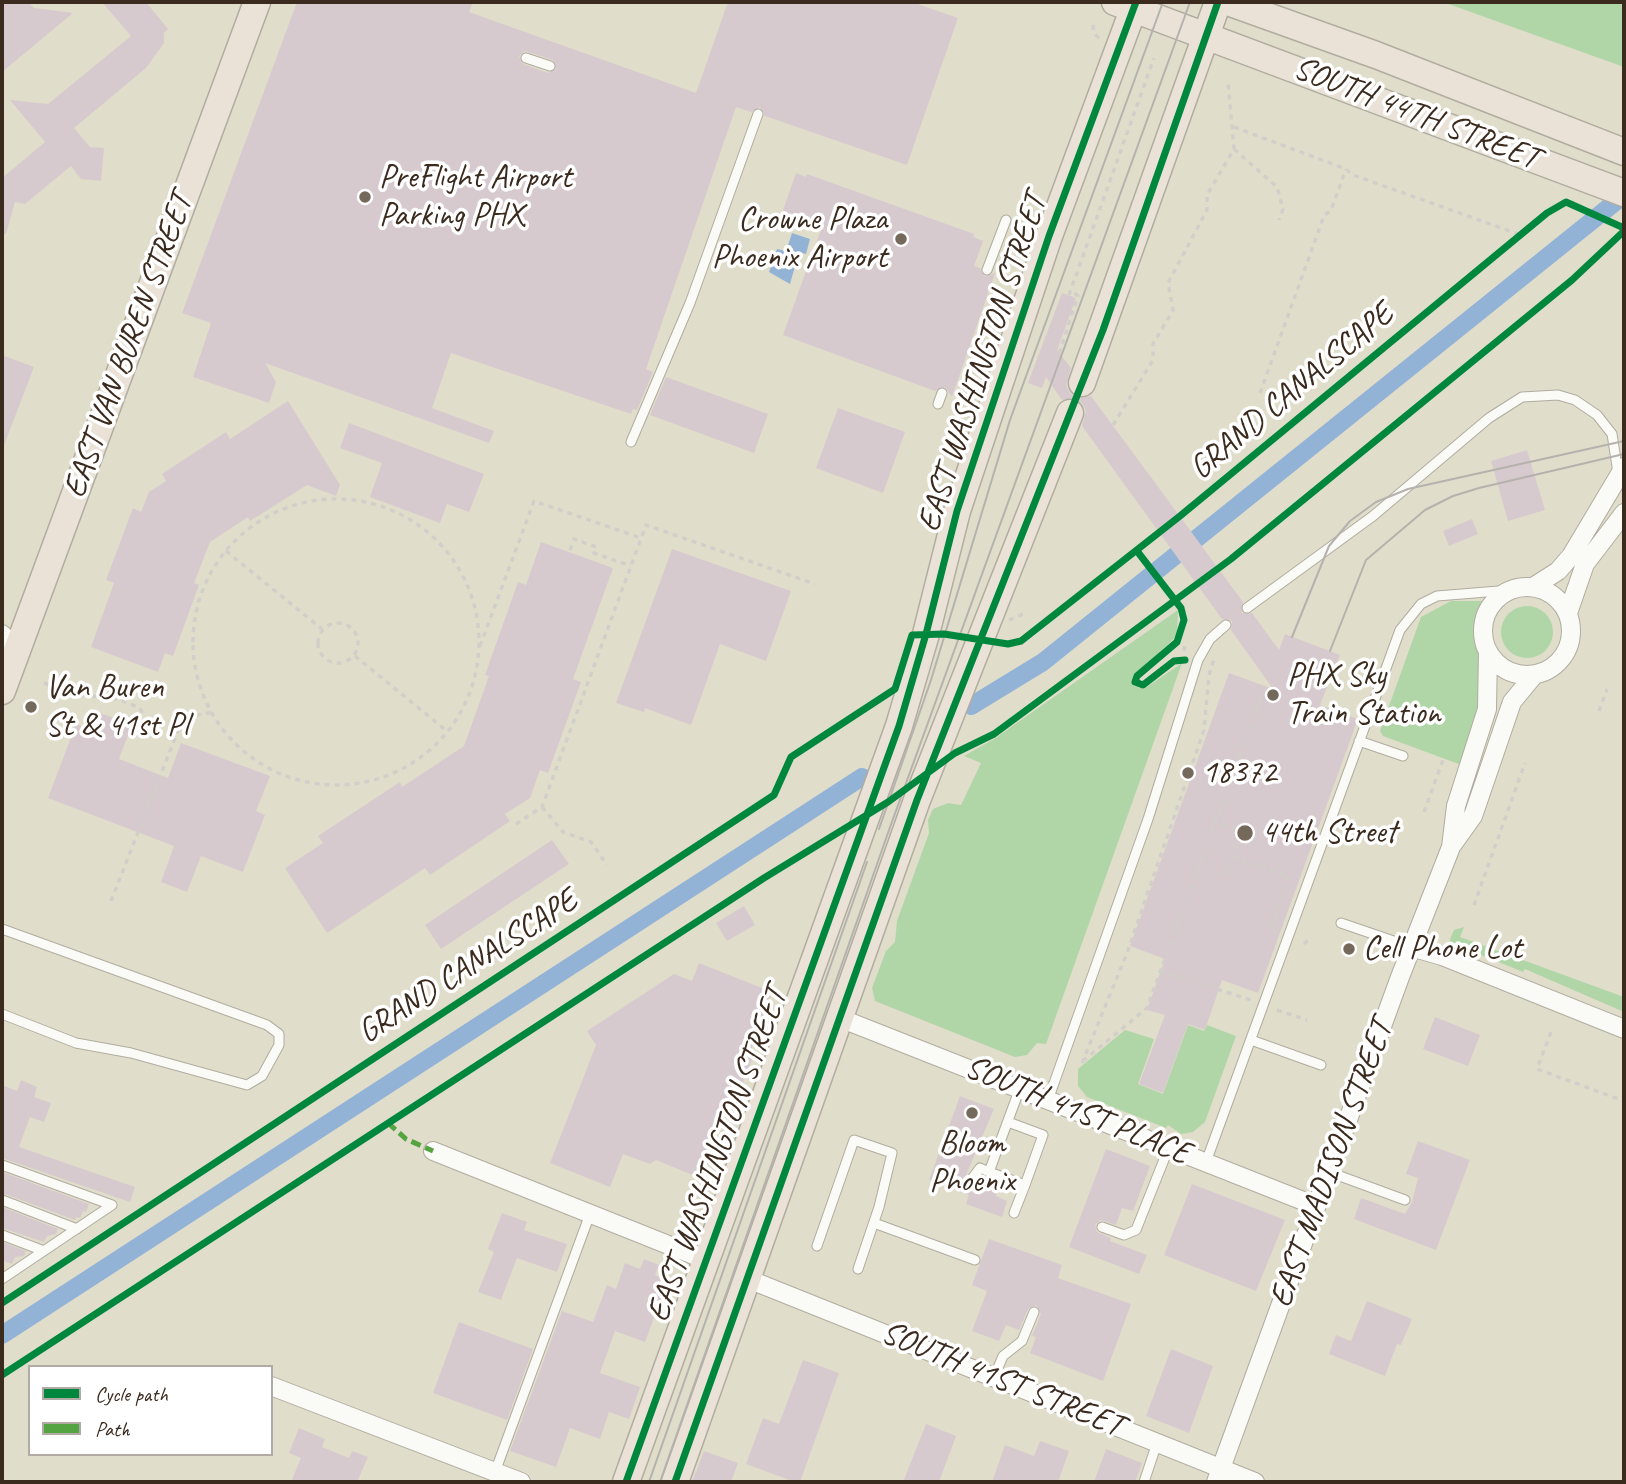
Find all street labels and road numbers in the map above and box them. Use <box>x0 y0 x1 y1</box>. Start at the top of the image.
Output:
street label: SOUTH 44TH STREET <box>1288 49 1544 179</box>
street label: EAST VAN BUREN STREET <box>56 189 202 503</box>
street label: EAST WASHINGTON STREET <box>910 189 1056 537</box>
street label: GRAND CANALSCAPE <box>1182 295 1402 489</box>
street label: GRAND CANALSCAPE <box>351 881 585 1053</box>
street label: EAST WASHINGTON STREET <box>639 983 797 1327</box>
street label: EAST MADISON STREET <box>1262 1015 1402 1313</box>
street label: SOUTH 41ST PLACE <box>959 1048 1195 1174</box>
street label: SOUTH 41ST STREET <box>875 1313 1129 1447</box>

